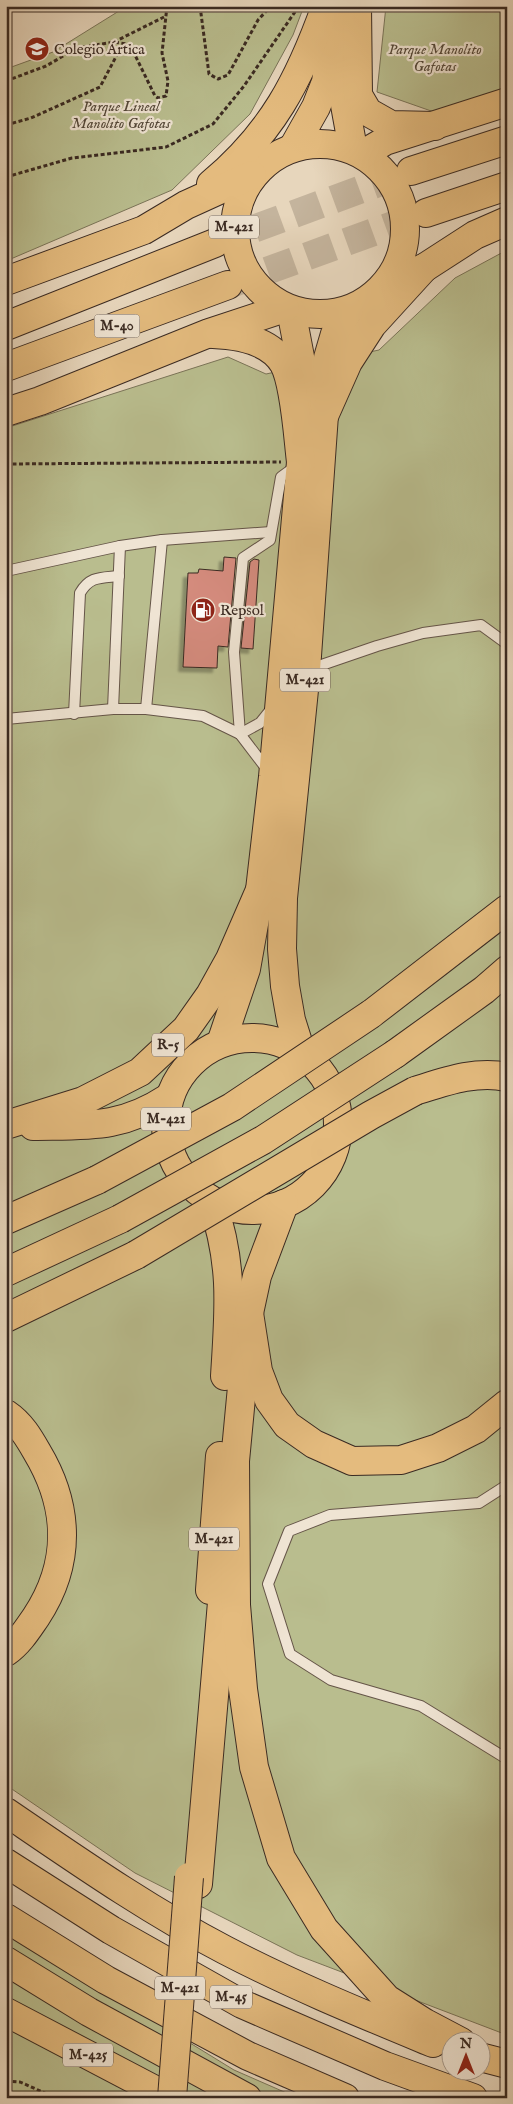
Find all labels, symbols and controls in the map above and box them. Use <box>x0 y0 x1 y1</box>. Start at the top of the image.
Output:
school or university icon: Colegio Ártica <box>24 36 50 62</box>
place label: Colegio Ártica <box>54 40 145 59</box>
park label: Parque Manolito Gafotas <box>388 40 482 76</box>
park label: Parque Lineal Manolito Gafotas <box>72 97 171 133</box>
road number: M-421 <box>209 216 259 238</box>
road number: M-40 <box>94 314 140 338</box>
fuel station icon: Repsol <box>190 597 216 623</box>
place label: Repsol <box>220 601 265 620</box>
road number: M-421 <box>280 668 330 692</box>
road number: R-5 <box>152 1034 184 1056</box>
road number: M-421 <box>141 1108 191 1130</box>
road number: M-421 <box>189 1528 239 1550</box>
road number: M-421 <box>155 1976 205 2000</box>
road number: M-45 <box>210 1985 252 2008</box>
north arrow <box>440 2032 490 2082</box>
text: N <box>459 2035 472 2053</box>
road number: M-425 <box>63 2044 113 2066</box>

